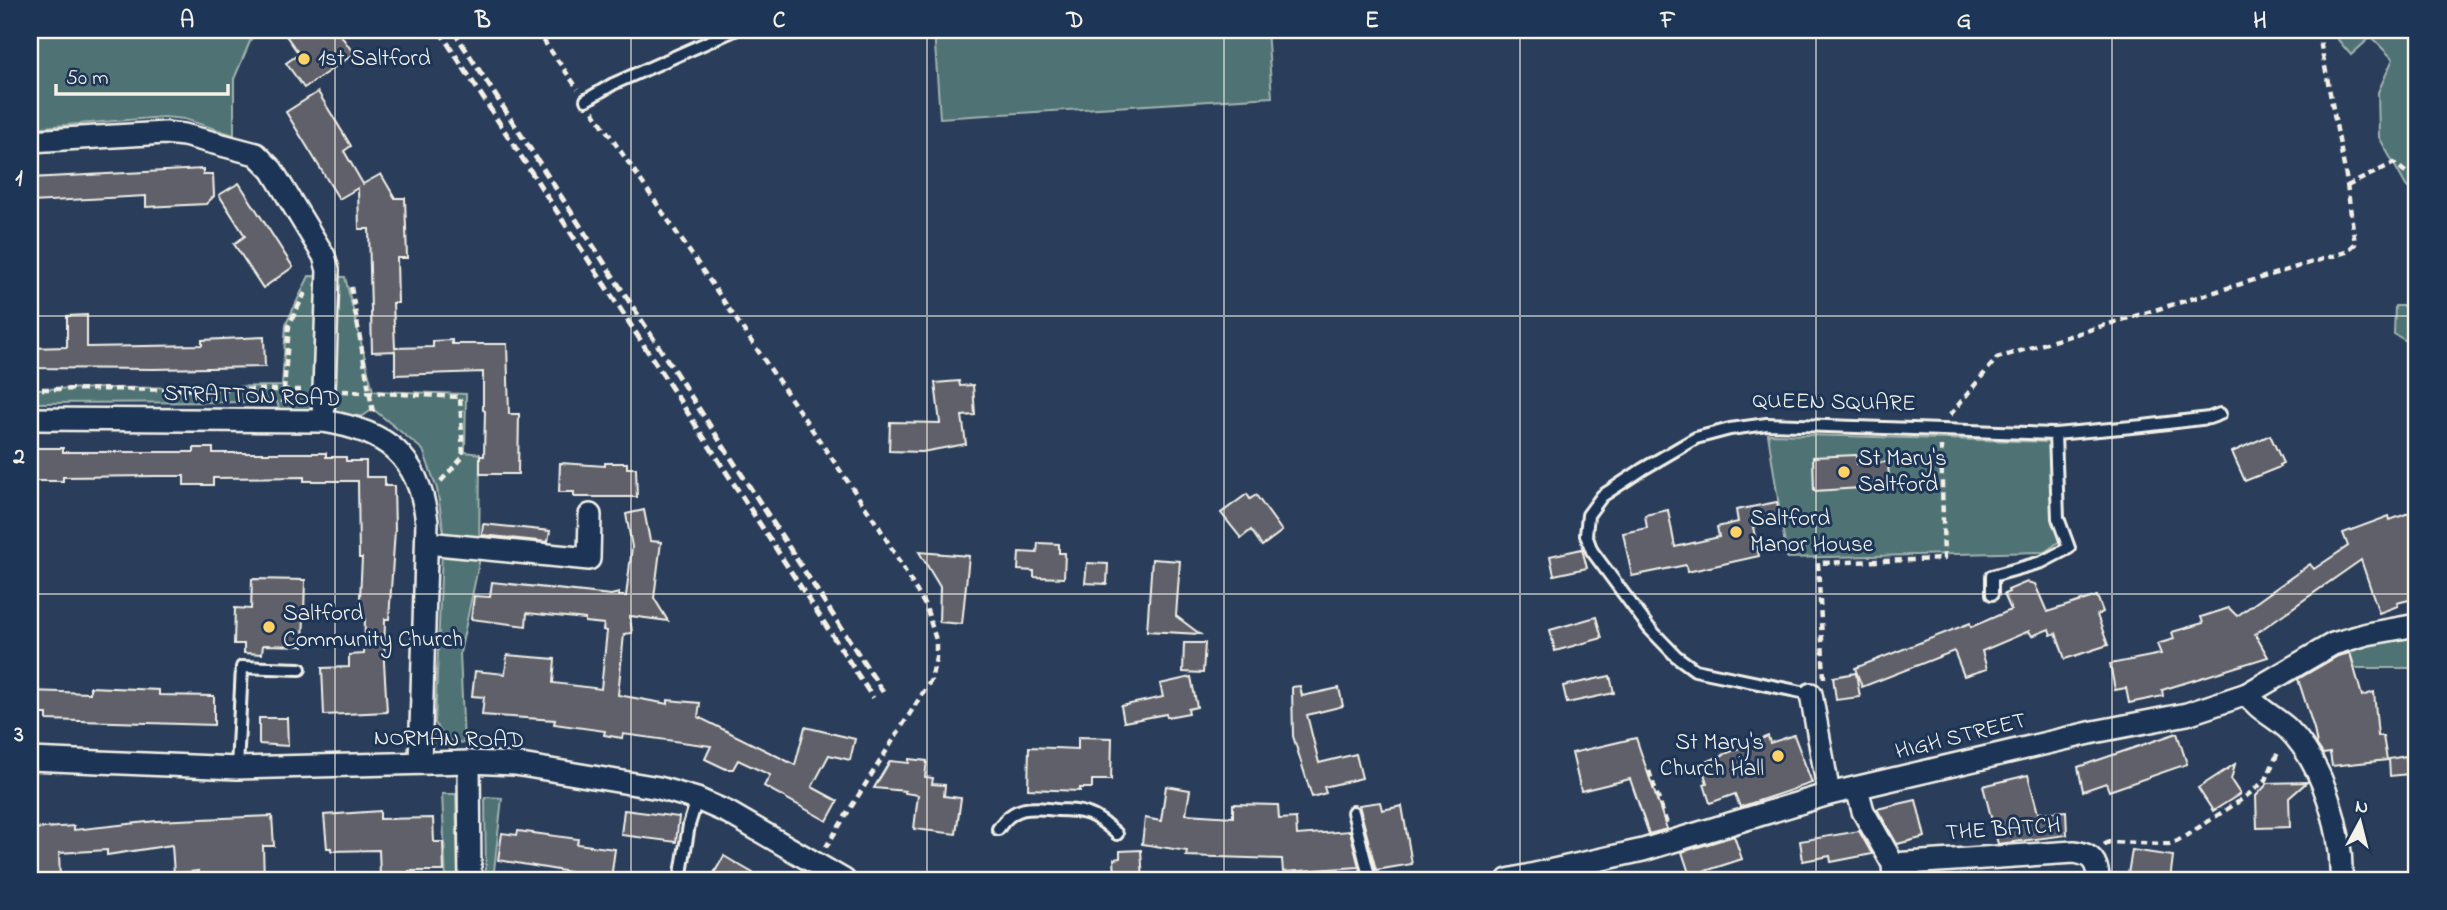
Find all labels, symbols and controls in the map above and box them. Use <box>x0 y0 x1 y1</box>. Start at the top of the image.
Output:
text: A <box>180 5 194 38</box>
text: B <box>474 5 491 38</box>
text: C <box>773 5 786 38</box>
text: D <box>1066 5 1083 38</box>
text: E <box>1365 5 1379 38</box>
text: F <box>1660 5 1676 38</box>
text: G <box>1957 5 1971 38</box>
text: H <box>2253 5 2267 38</box>
place label: 1st Saltford <box>318 43 431 76</box>
marker: 1st Saltford <box>296 51 312 67</box>
scale bar <box>56 52 228 96</box>
text: 50 m <box>66 64 109 94</box>
text: 1 <box>15 163 23 196</box>
street label: STRATTON ROAD <box>163 377 341 417</box>
street label: QUEEN SQUARE <box>1752 385 1916 421</box>
text: 2 <box>12 441 25 474</box>
place label: St Mary's Saltford <box>1858 443 1947 502</box>
marker: St Mary's Saltford <box>1836 464 1852 480</box>
place label: Saltford Manor House <box>1750 503 1874 562</box>
marker: Saltford Manor House <box>1728 524 1744 540</box>
place label: Saltford Community Church <box>283 598 463 659</box>
marker: Saltford Community Church <box>261 619 277 635</box>
street label: HIGH STREET <box>1892 705 2030 769</box>
text: 3 <box>13 719 24 752</box>
street label: NORMAN ROAD <box>373 722 525 758</box>
place label: St Mary's Church Hall <box>1660 727 1764 786</box>
marker: St Mary's Church Hall <box>1770 748 1786 764</box>
north arrow <box>2324 788 2394 858</box>
text: N <box>2354 793 2370 822</box>
street label: THE BATCH <box>1944 810 2062 850</box>

